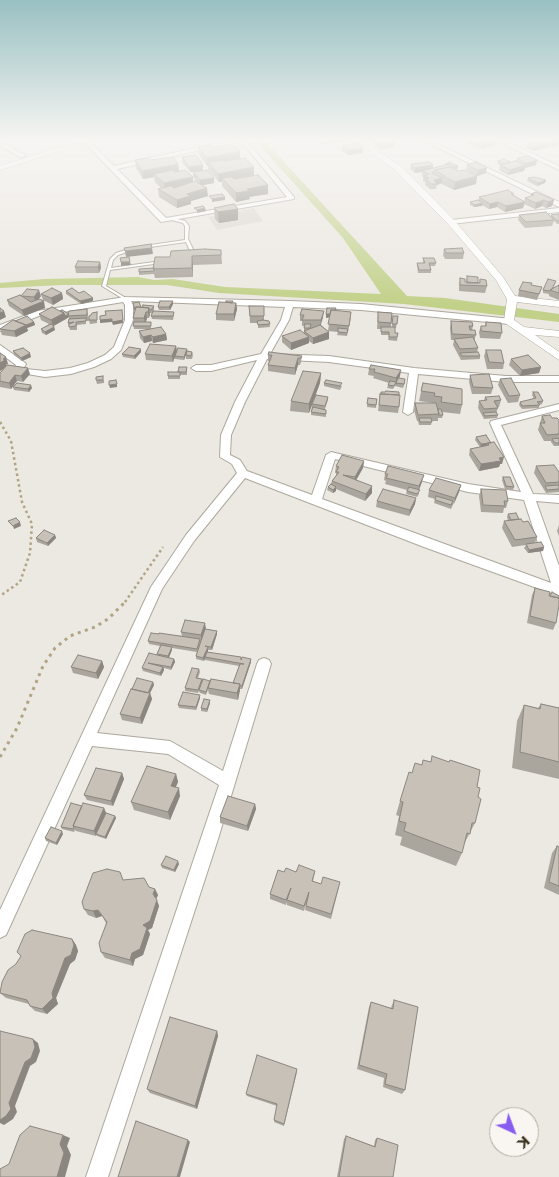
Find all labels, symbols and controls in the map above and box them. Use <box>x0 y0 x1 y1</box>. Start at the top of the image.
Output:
north arrow <box>489 1107 539 1157</box>
text: K <box>514 1133 533 1152</box>

